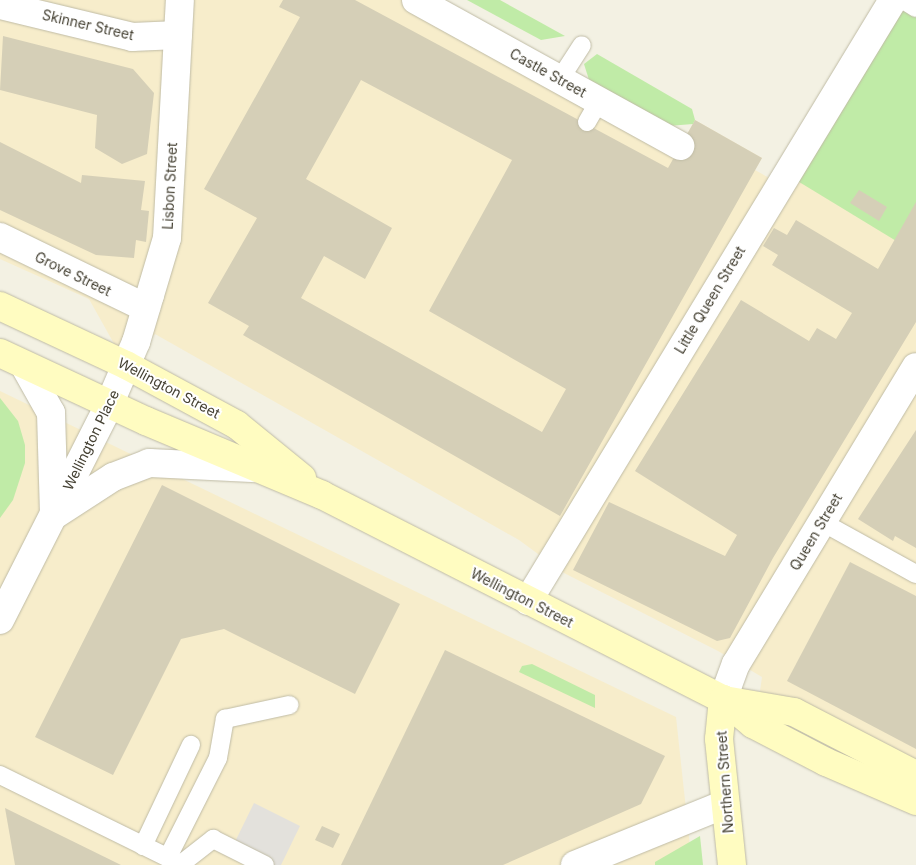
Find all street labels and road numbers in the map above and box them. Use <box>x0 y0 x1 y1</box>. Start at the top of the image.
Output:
street label: Skinner Street <box>41 6 135 44</box>
street label: Castle Street <box>507 45 589 101</box>
street label: Lisbon Street <box>159 142 181 230</box>
street label: Little Queen Street <box>671 243 749 357</box>
street label: Grove Street <box>32 248 114 300</box>
street label: Wellington Street <box>115 354 223 422</box>
street label: Wellington Place <box>59 387 123 493</box>
street label: Queen Street <box>786 490 846 574</box>
street label: Wellington Street <box>468 565 576 631</box>
street label: Northern Street <box>713 730 737 834</box>

